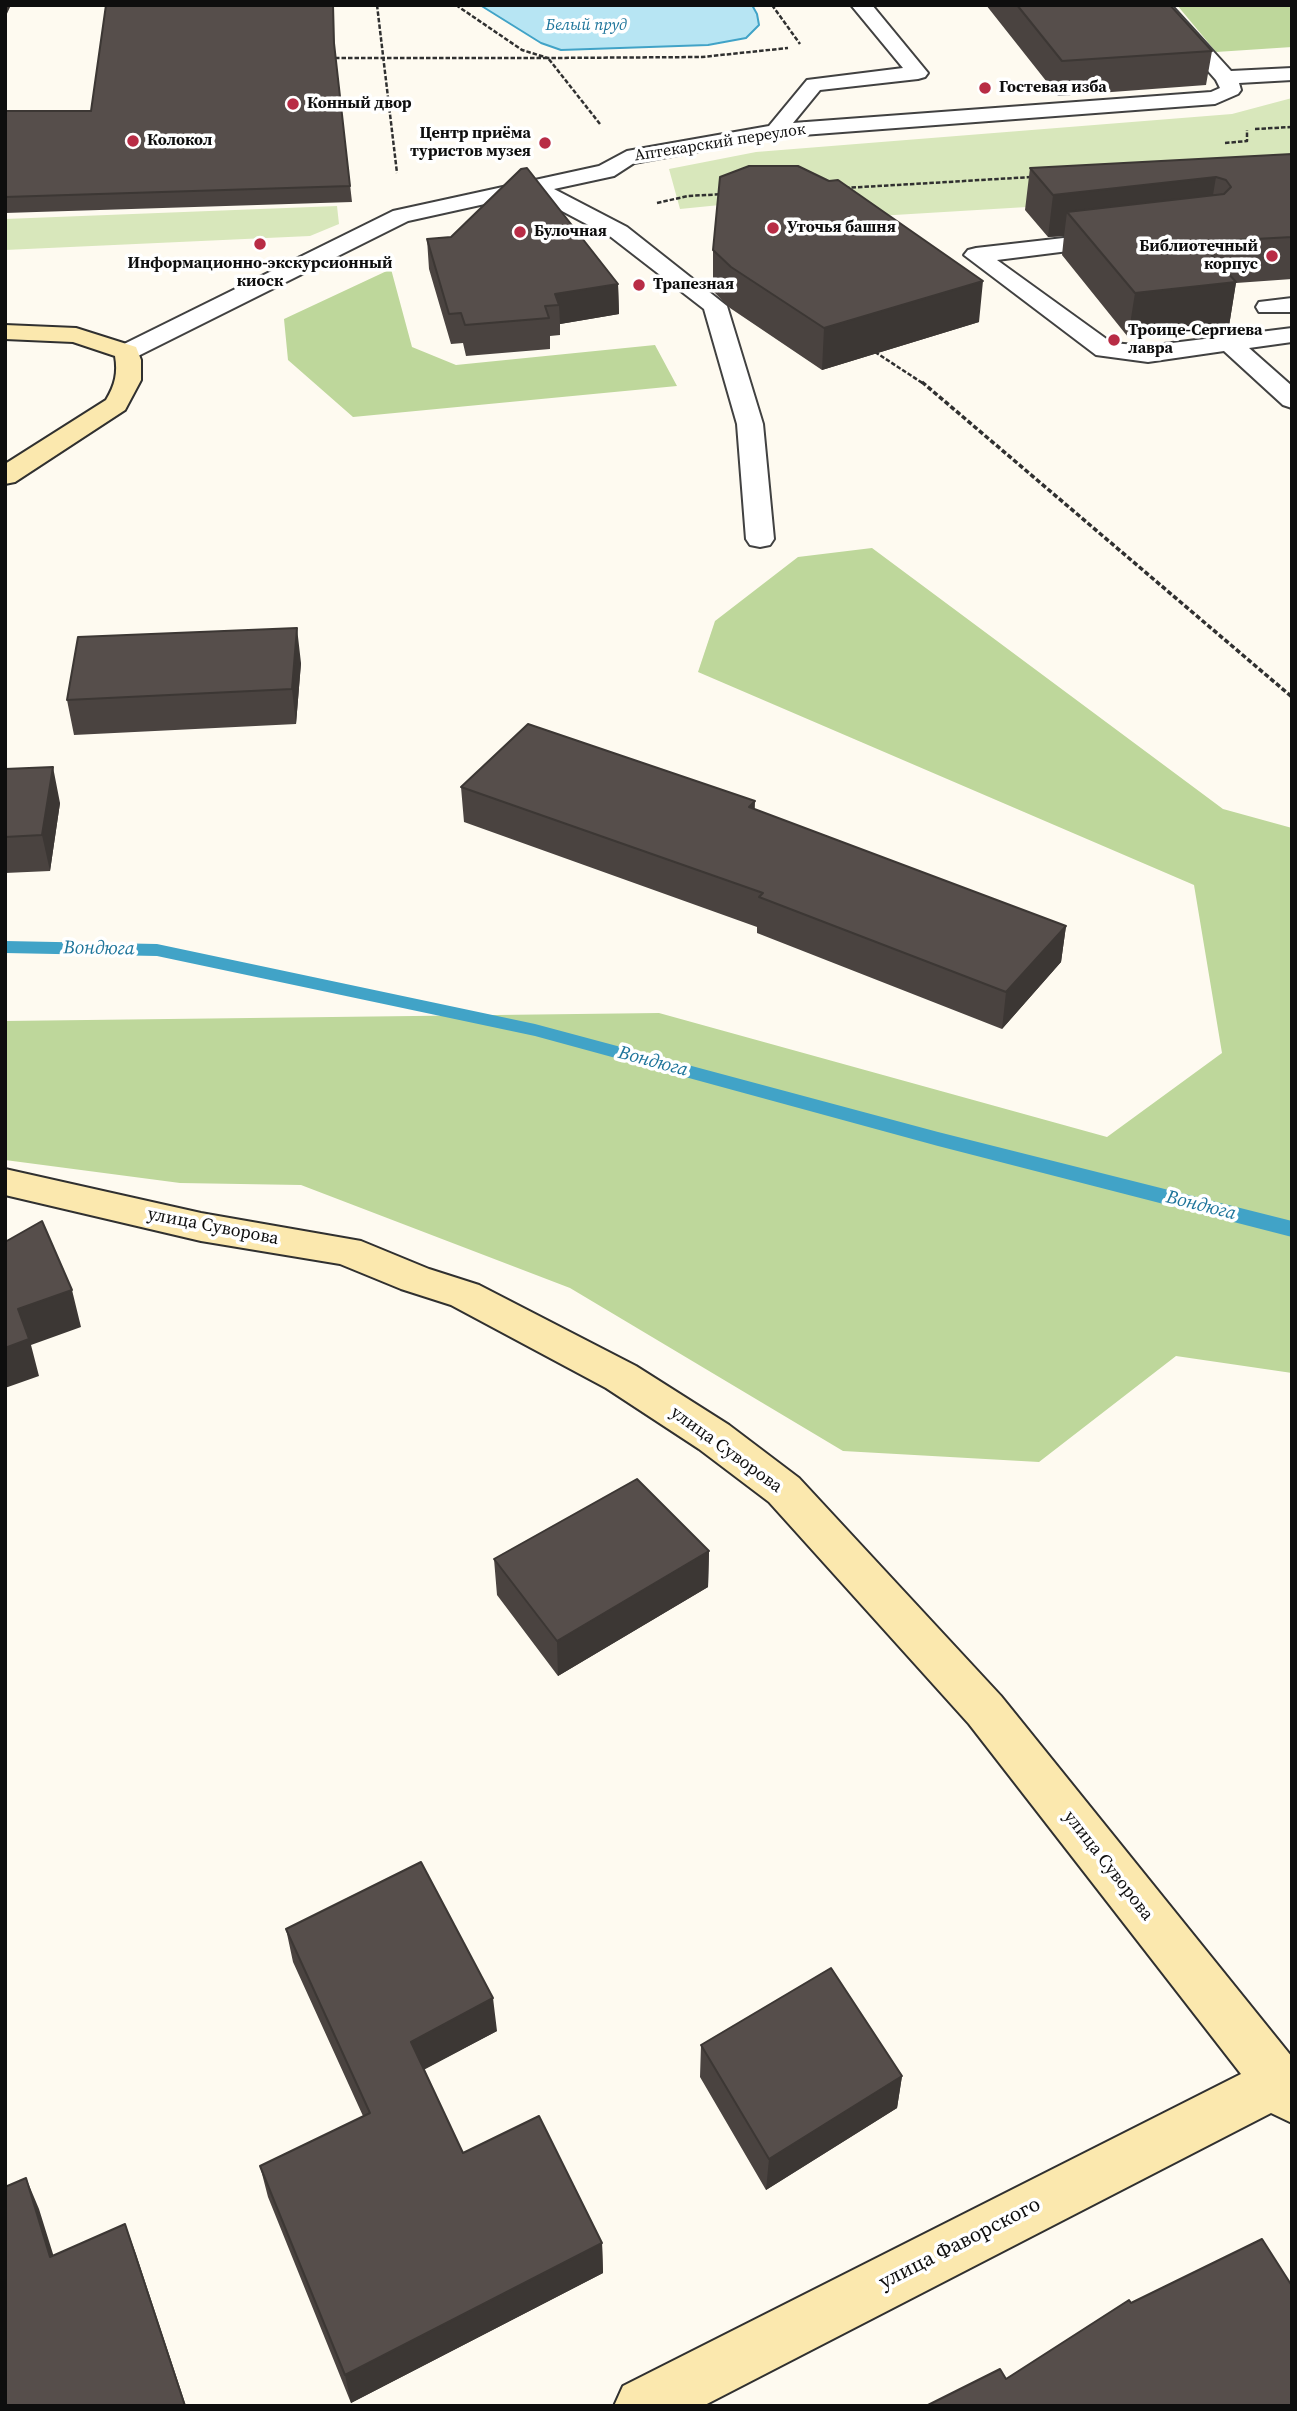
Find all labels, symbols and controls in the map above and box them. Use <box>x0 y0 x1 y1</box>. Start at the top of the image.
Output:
water label: Белый пруд <box>545 16 627 36</box>
place label: Гостевая изба <box>999 78 1107 98</box>
marker: Гостевая изба <box>977 80 993 96</box>
place label: Конный двор <box>307 94 412 114</box>
marker: Конный двор <box>285 96 301 112</box>
street label: Аптекарский переулок <box>633 120 807 166</box>
place label: Центр приёма туристов музея <box>410 124 531 162</box>
place label: Колокол <box>147 131 212 151</box>
marker: Колокол <box>125 133 141 149</box>
marker: Центр приёма туристов музея <box>537 135 553 151</box>
place label: Уточья башня <box>787 218 896 238</box>
marker: Уточья башня <box>765 220 781 236</box>
place label: Булочная <box>534 222 607 242</box>
marker: Булочная <box>512 224 528 240</box>
marker: Информационно-экскурсионный киоск <box>252 236 268 252</box>
place label: Библиотечный корпус <box>1139 237 1258 275</box>
marker: Библиотечный корпус <box>1264 248 1280 264</box>
place label: Информационно-экскурсионный киоск <box>128 254 392 292</box>
place label: Трапезная <box>653 275 734 295</box>
marker: Трапезная <box>631 277 647 293</box>
place label: Троице-Сергиева лавра <box>1128 321 1263 359</box>
marker: Троице-Сергиева лавра <box>1106 332 1122 348</box>
water label: Вондюга <box>63 937 135 961</box>
water label: Вондюга <box>616 1042 690 1082</box>
water label: Вондюга <box>1164 1186 1238 1226</box>
street label: улица Суворова <box>146 1204 280 1250</box>
street label: улица Суворова <box>666 1402 786 1498</box>
street label: улица Суворова <box>1058 1807 1158 1925</box>
street label: улица Фаворского <box>875 2192 1045 2296</box>

